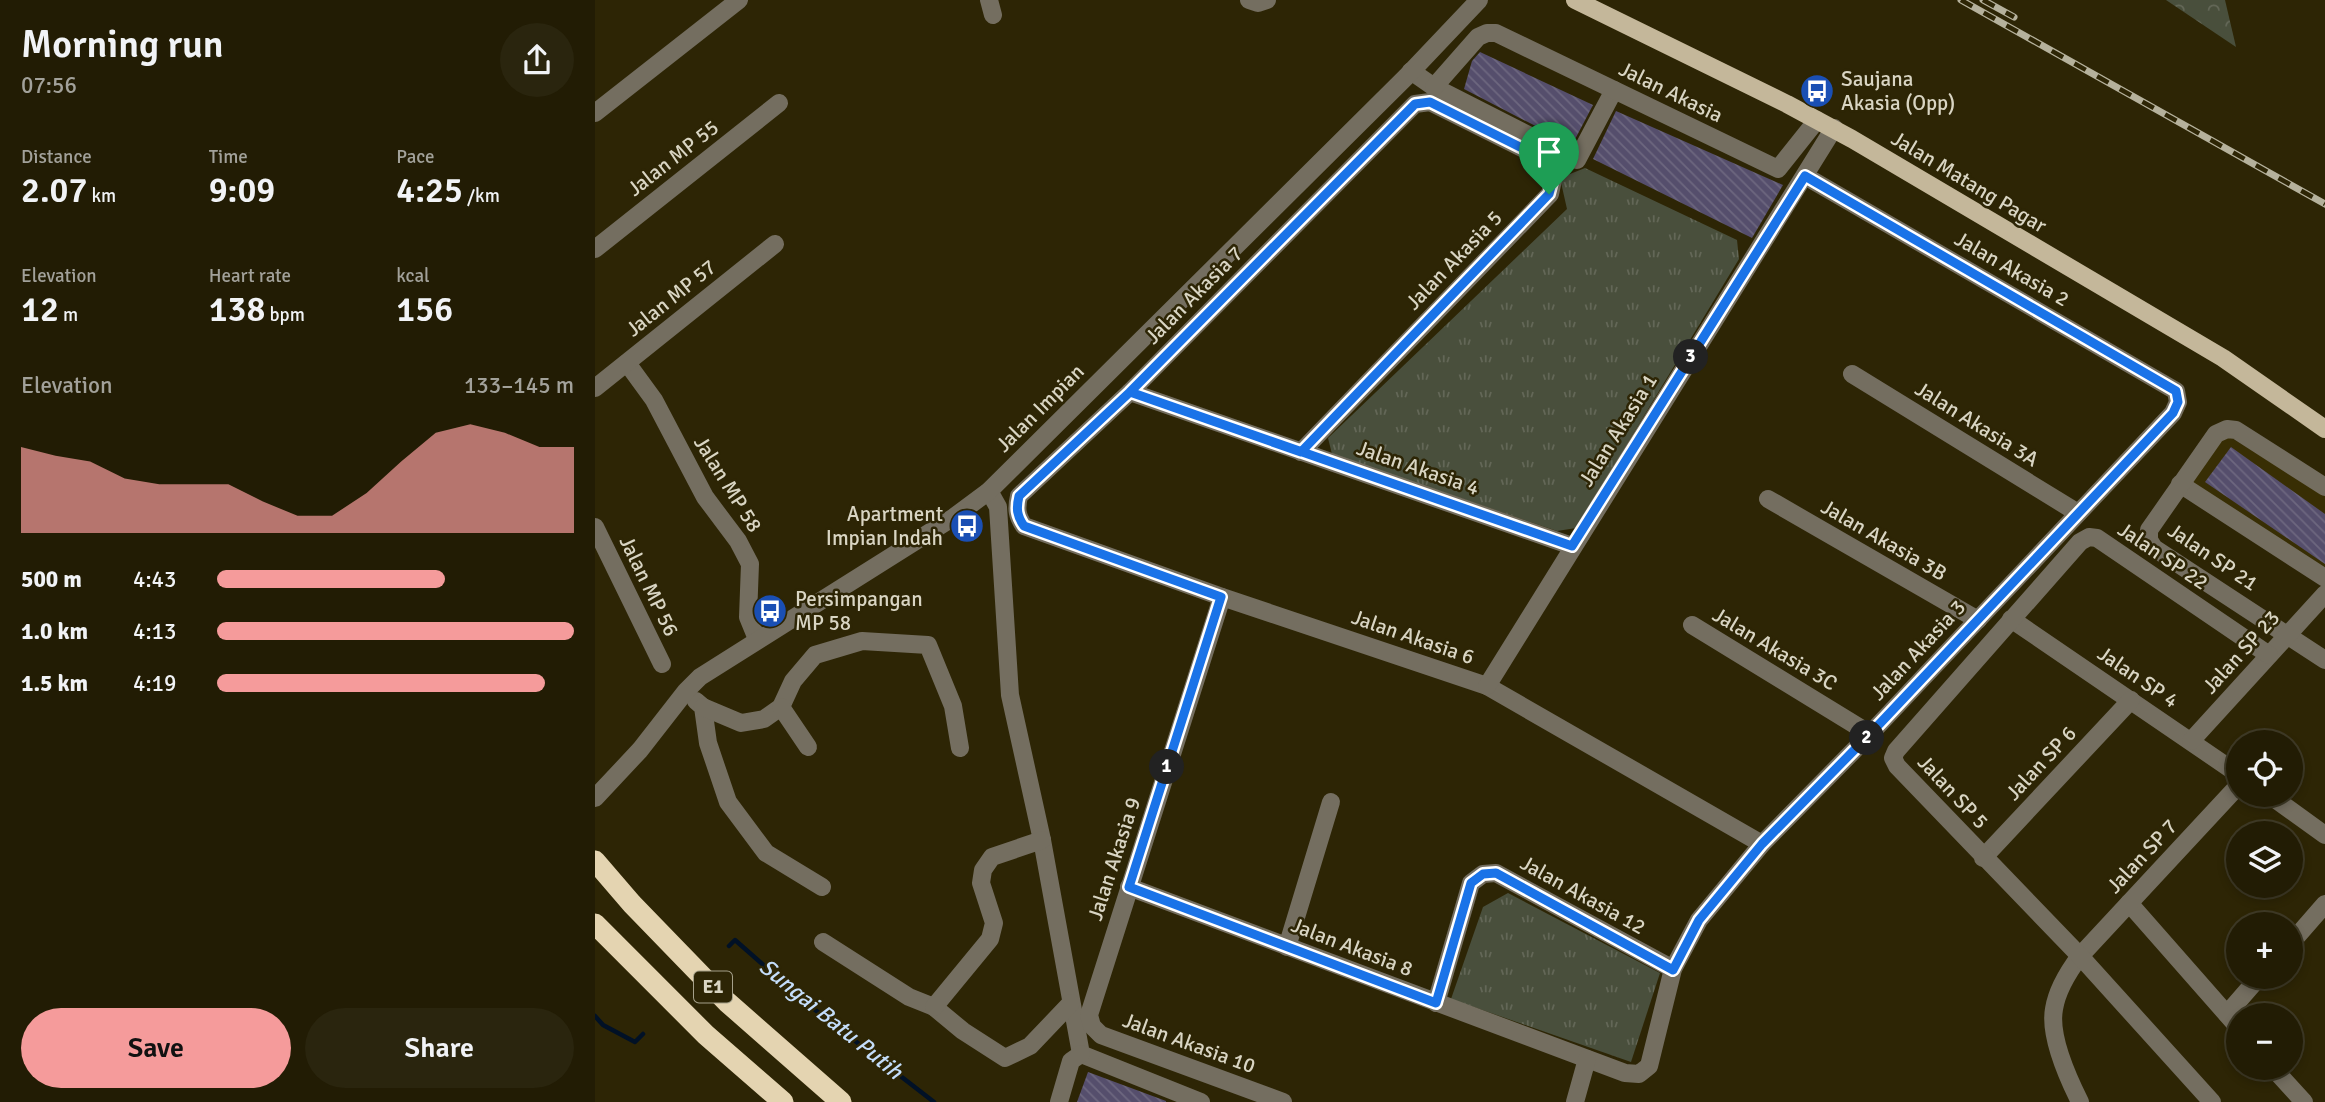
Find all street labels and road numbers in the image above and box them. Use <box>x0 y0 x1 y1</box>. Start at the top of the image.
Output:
street label: Jalan Akasia <box>1615 56 1727 128</box>
street label: Jalan MP 55 <box>622 114 724 202</box>
street label: Jalan Matang Pagar <box>1887 125 2052 239</box>
street label: Jalan Akasia 5 <box>1400 205 1508 315</box>
street label: Jalan Akasia 2 <box>1950 226 2074 312</box>
street label: Jalan Akasia 7 <box>1140 241 1248 349</box>
street label: Jalan MP 57 <box>621 254 721 342</box>
street label: Jalan Impian <box>990 358 1090 458</box>
street label: Jalan Akasia 1 <box>1573 369 1663 491</box>
street label: Jalan Akasia 3A <box>1910 376 2044 472</box>
street label: Jalan MP 58 <box>688 431 768 537</box>
street label: Jalan Akasia 4 <box>1353 435 1483 501</box>
street label: Jalan Akasia 3B <box>1817 494 1951 586</box>
street label: Jalan SP 22 <box>2113 516 2213 596</box>
street label: Jalan SP 21 <box>2163 517 2263 597</box>
street label: Jalan MP 56 <box>614 531 684 641</box>
street label: Jalan Akasia 3 <box>1865 594 1971 706</box>
street label: Jalan Akasia 3C <box>1708 602 1842 696</box>
street label: Jalan Akasia 6 <box>1348 604 1478 670</box>
street label: Jalan SP 23 <box>2197 605 2285 699</box>
street label: Jalan SP 4 <box>2093 641 2183 713</box>
street label: Jalan SP 6 <box>2000 720 2082 806</box>
street label: Jalan SP 5 <box>1912 749 1994 835</box>
street label: Jalan Akasia 9 <box>1082 794 1146 924</box>
street label: Jalan SP 7 <box>2101 813 2183 899</box>
street label: Jalan Akasia 12 <box>1516 850 1650 940</box>
street label: Jalan Akasia 8 <box>1288 912 1416 982</box>
road number: E1 <box>694 972 732 1002</box>
street label: Jalan Akasia 10 <box>1119 1007 1259 1079</box>

